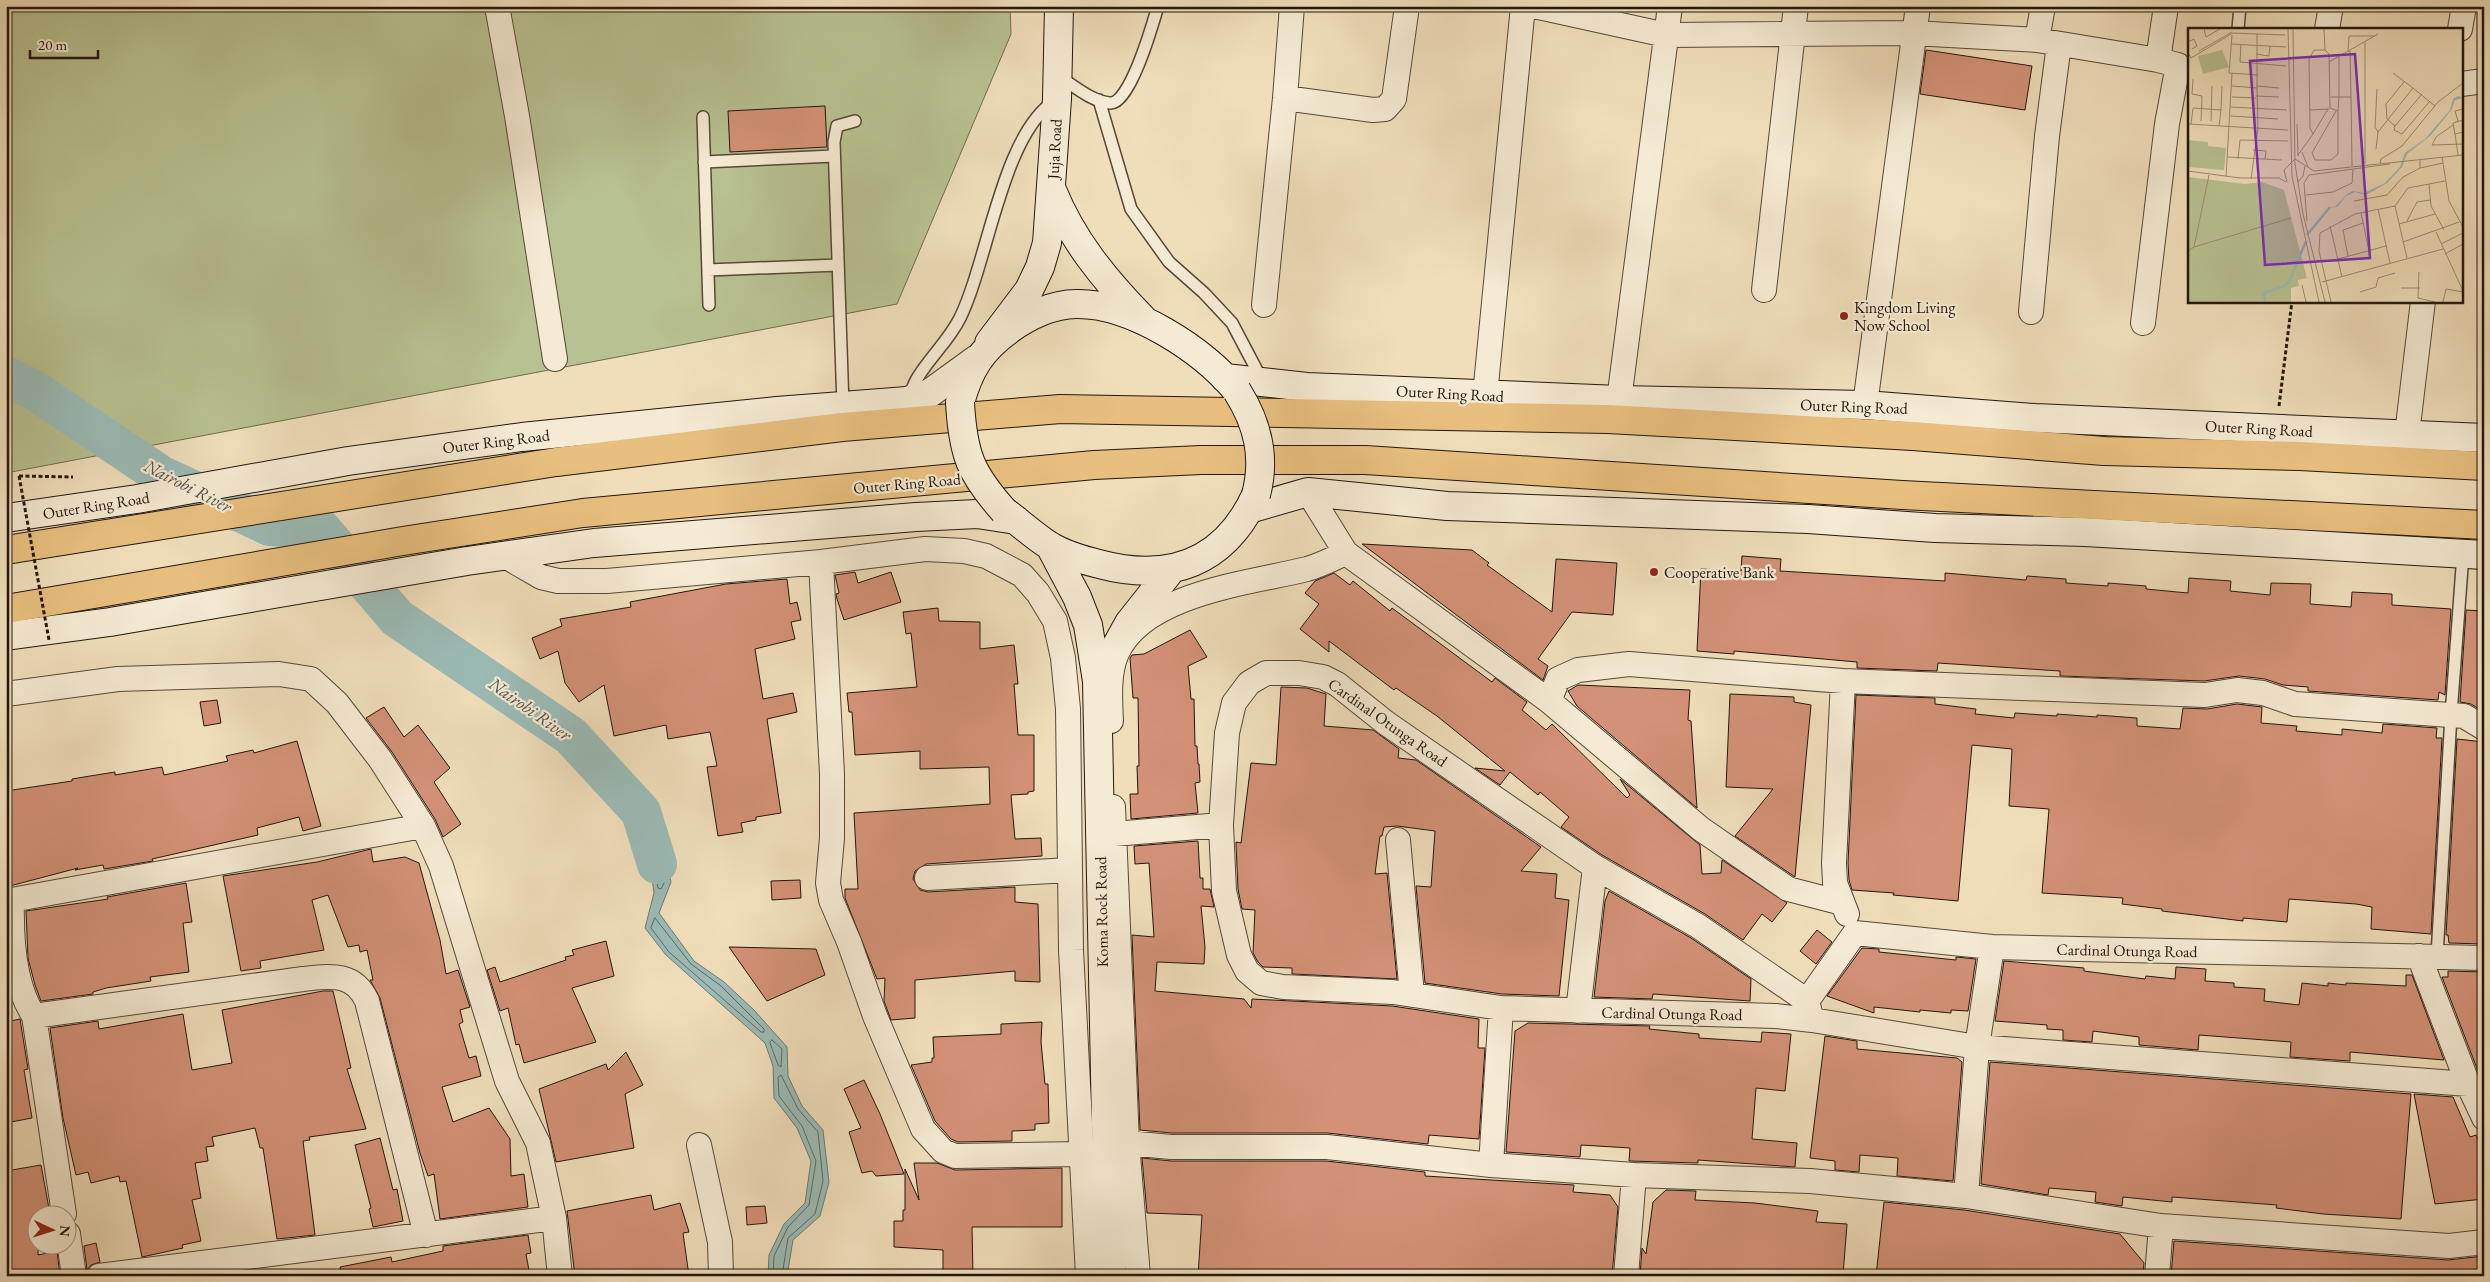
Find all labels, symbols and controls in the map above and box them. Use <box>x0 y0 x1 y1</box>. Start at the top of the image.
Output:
scale bar <box>30 28 98 60</box>
inset map <box>2188 28 2462 302</box>
text: 20 m <box>38 35 67 54</box>
street label: Juja Road <box>1042 117 1067 182</box>
place label: Kingdom Living Now School <box>1854 297 1957 336</box>
marker: Kingdom Living Now School <box>1838 310 1850 322</box>
street label: Outer Ring Road <box>1396 380 1505 407</box>
street label: Outer Ring Road <box>1800 394 1909 419</box>
street label: Outer Ring Road <box>2205 415 2314 442</box>
street label: Outer Ring Road <box>441 424 552 458</box>
water label: Nairobi River <box>139 453 237 518</box>
street label: Outer Ring Road <box>852 468 963 499</box>
street label: Outer Ring Road <box>41 487 152 524</box>
place label: Cooperative Bank <box>1664 562 1775 583</box>
marker: Cooperative Bank <box>1648 566 1660 578</box>
water label: Nairobi River <box>484 671 577 746</box>
street label: Cardinal Otunga Road <box>1324 673 1452 772</box>
street label: Koma Rock Road <box>1090 855 1113 968</box>
street label: Cardinal Otunga Road <box>2056 939 2199 962</box>
street label: Cardinal Otunga Road <box>1601 1002 1744 1025</box>
north arrow <box>28 1204 78 1254</box>
text: N <box>56 1225 74 1238</box>

